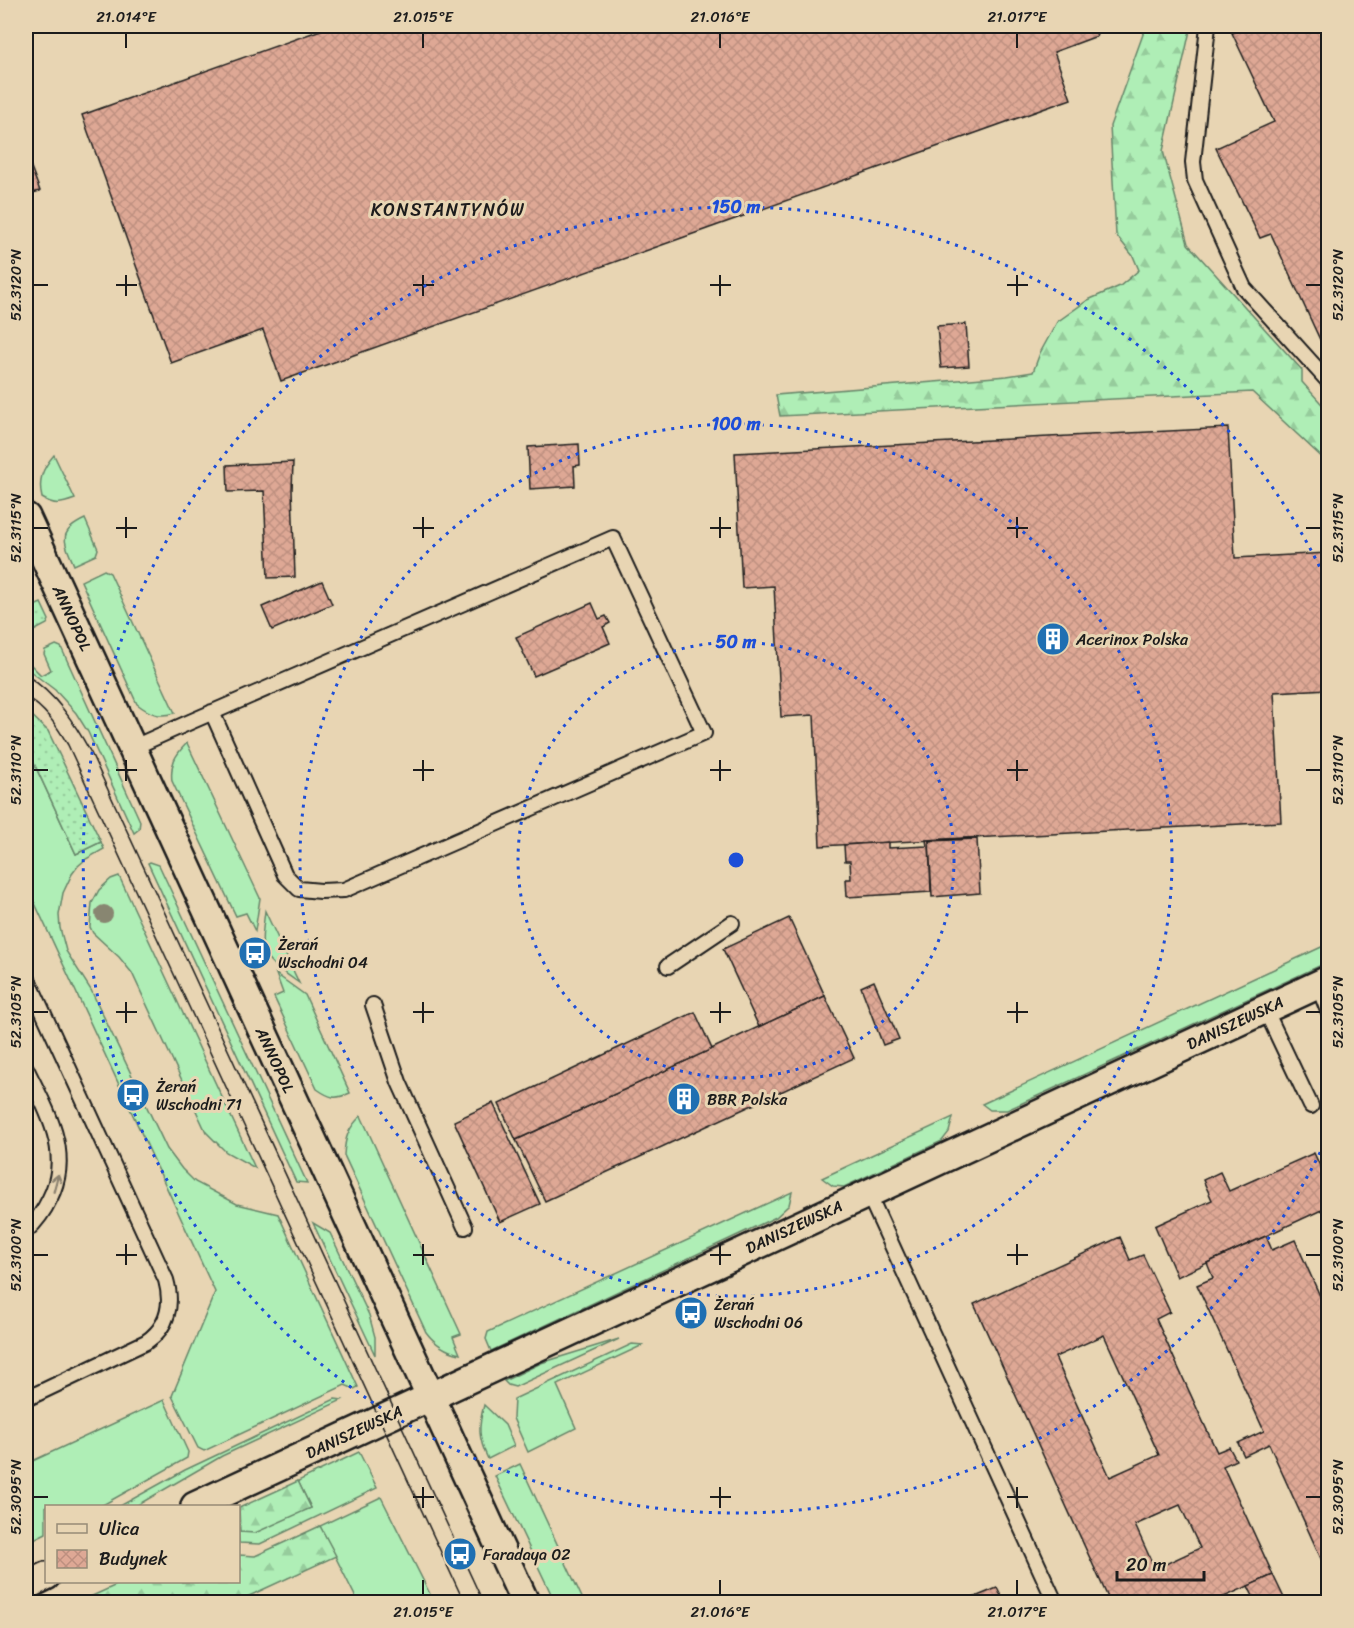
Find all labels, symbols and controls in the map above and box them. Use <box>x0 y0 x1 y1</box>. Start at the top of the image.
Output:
text: 21.014°E <box>96 4 158 30</box>
text: 21.015°E <box>393 4 454 30</box>
text: 21.016°E <box>691 4 751 30</box>
text: 21.017°E <box>988 4 1048 30</box>
text: 150 m <box>712 191 760 223</box>
district label: KONSTANTYNÓW <box>371 194 525 226</box>
text: 52.3120°N <box>3 248 29 321</box>
text: 52.3120°N <box>1325 248 1351 321</box>
text: 100 m <box>712 408 761 440</box>
text: 52.3115°N <box>3 493 29 563</box>
text: 52.3115°N <box>1325 493 1351 563</box>
street label: ANNOPOL <box>44 579 100 656</box>
building icon: Acerinox Polska <box>1035 621 1071 657</box>
place label: Acerinox Polska <box>1075 625 1189 654</box>
text: 50 m <box>716 626 757 658</box>
text: 52.3110°N <box>3 735 29 805</box>
text: 52.3110°N <box>1325 735 1351 805</box>
centre of rings <box>726 850 746 870</box>
place label: Żerań Wschodni 04 <box>278 930 368 977</box>
bus stop icon: Żerań Wschodni 04 <box>237 935 273 971</box>
text: 52.3105°N <box>3 975 29 1048</box>
text: 52.3105°N <box>1325 975 1351 1048</box>
street label: DANISZEWSKA <box>1182 988 1288 1058</box>
street label: ANNOPOL <box>247 1021 303 1098</box>
place label: Żerań Wschodni 71 <box>156 1072 242 1119</box>
bus stop icon: Żerań Wschodni 71 <box>115 1077 151 1113</box>
building icon: BBR Polska <box>666 1081 702 1117</box>
place label: BBR Polska <box>707 1085 788 1114</box>
one-way arrow <box>51 1174 62 1193</box>
street label: DANISZEWSKA <box>741 1192 847 1262</box>
text: 52.3100°N <box>3 1218 29 1291</box>
text: 52.3100°N <box>1325 1218 1351 1291</box>
place label: Żerań Wschodni 06 <box>714 1290 803 1337</box>
bus stop icon: Żerań Wschodni 06 <box>673 1295 709 1331</box>
street label: DANISZEWSKA <box>301 1397 407 1467</box>
text: 52.3095°N <box>3 1459 29 1535</box>
text: 52.3095°N <box>1325 1459 1351 1535</box>
legend <box>45 1505 240 1583</box>
text: Ulica <box>99 1513 140 1545</box>
bus stop icon: Faradaya 02 <box>442 1536 478 1572</box>
place label: Faradaya 02 <box>483 1540 571 1569</box>
text: Budynek <box>99 1543 168 1575</box>
scale bar <box>1117 1544 1204 1582</box>
text: 20 m <box>1126 1549 1166 1581</box>
text: 21.015°E <box>393 1599 454 1625</box>
text: 21.016°E <box>691 1599 751 1625</box>
text: 21.017°E <box>988 1599 1048 1625</box>

